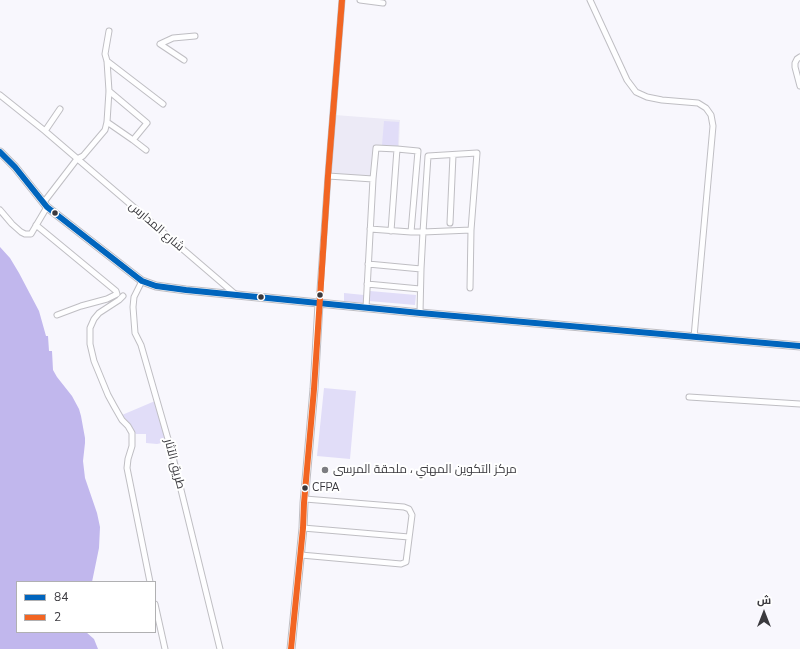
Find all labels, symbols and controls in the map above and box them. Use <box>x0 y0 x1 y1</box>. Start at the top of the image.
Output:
street label: شارع المدارس <box>126 199 186 255</box>
unlabelled marker <box>50 208 60 218</box>
unlabelled marker <box>315 290 325 300</box>
unlabelled marker <box>256 292 266 302</box>
street label: طريق الآثار <box>160 437 188 491</box>
place label: مركز التكوين المهني ، ملحقة المرسى <box>333 463 517 477</box>
marker: مركز التكوين المهني ، ملحقة المرسى <box>320 465 330 475</box>
place label: CFPA <box>312 481 340 495</box>
marker: CFPA <box>300 483 310 493</box>
legend <box>16 581 156 633</box>
text: 84 <box>54 589 68 605</box>
north arrow <box>744 593 784 633</box>
text: ش <box>757 593 771 608</box>
text: 2 <box>54 609 61 625</box>

